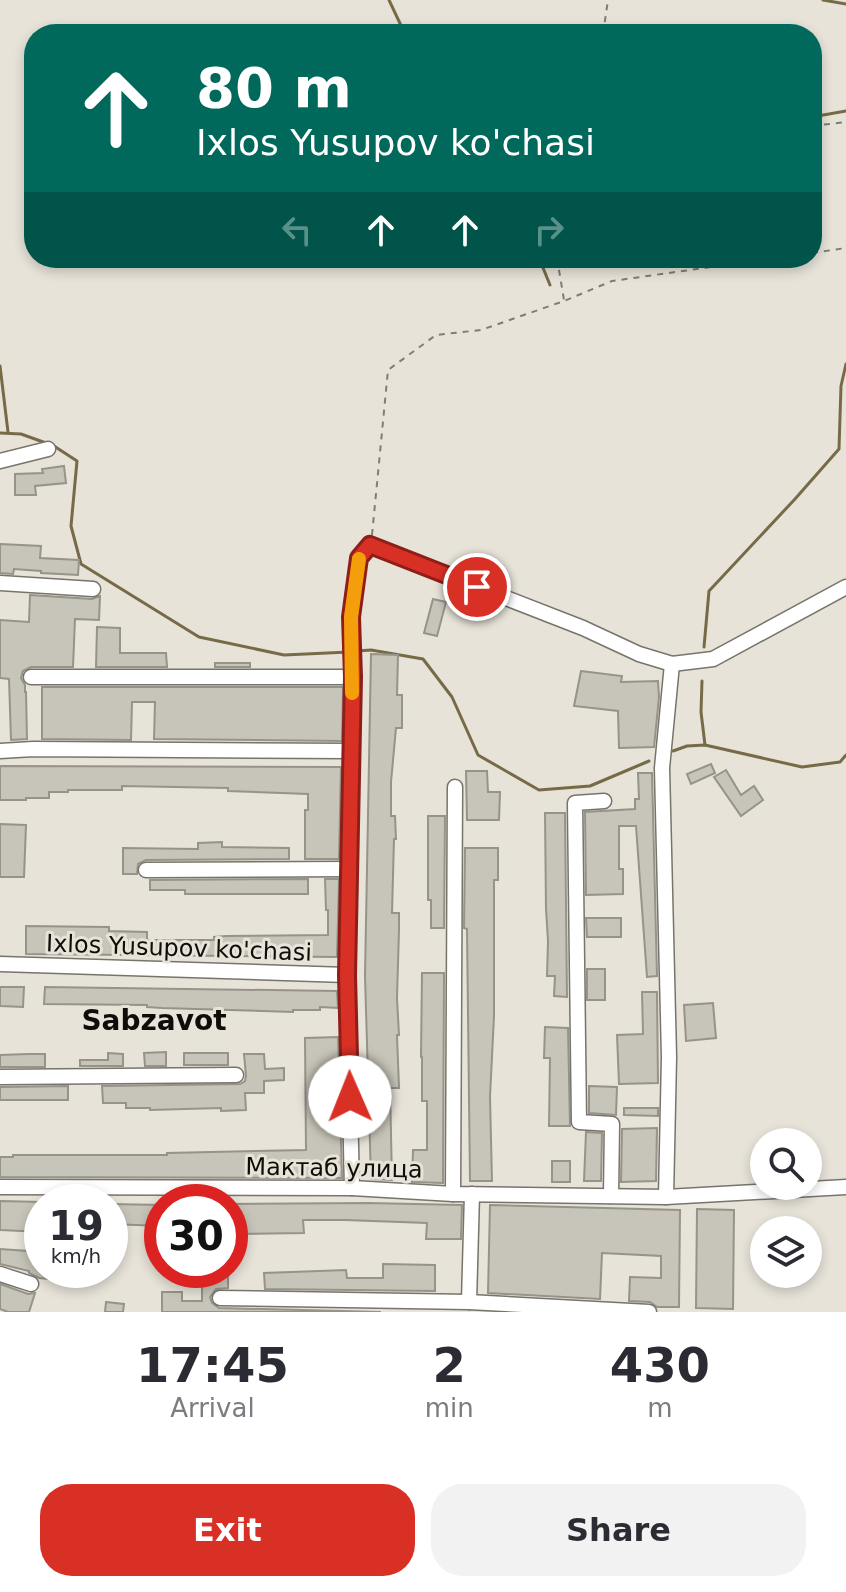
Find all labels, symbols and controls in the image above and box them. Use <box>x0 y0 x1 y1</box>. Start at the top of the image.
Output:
text: 80 m <box>196 55 352 120</box>
icon: ahead <box>64 56 168 160</box>
text: Ixlos Yusupov ko'chasi <box>196 122 595 163</box>
icon: left <box>275 208 319 252</box>
icon: ahead <box>359 208 403 252</box>
icon: ahead <box>443 208 487 252</box>
icon: right <box>527 208 571 252</box>
pin <box>443 553 511 621</box>
icon: arrive <box>455 565 499 609</box>
street label: Ixlos Yusupov ko'chasi <box>46 929 312 967</box>
district label: Sabzavot <box>81 1004 227 1037</box>
position arrow <box>308 1055 392 1139</box>
map controls <box>750 1128 822 1288</box>
button: search <box>750 1128 822 1200</box>
street label: Мактаб улица <box>245 1152 423 1184</box>
speed limit sign: 30 <box>144 1184 248 1288</box>
text: 19 <box>48 1203 104 1249</box>
button: layers <box>750 1216 822 1288</box>
text: km/h <box>51 1244 101 1268</box>
text: 17:45 <box>136 1337 289 1393</box>
text: 2 <box>433 1337 466 1393</box>
text: 430 <box>610 1337 710 1393</box>
text: Arrival <box>170 1393 255 1423</box>
text: min <box>425 1393 474 1423</box>
text: m <box>647 1393 673 1423</box>
button: Exit <box>40 1484 415 1576</box>
button: Share <box>431 1484 806 1576</box>

